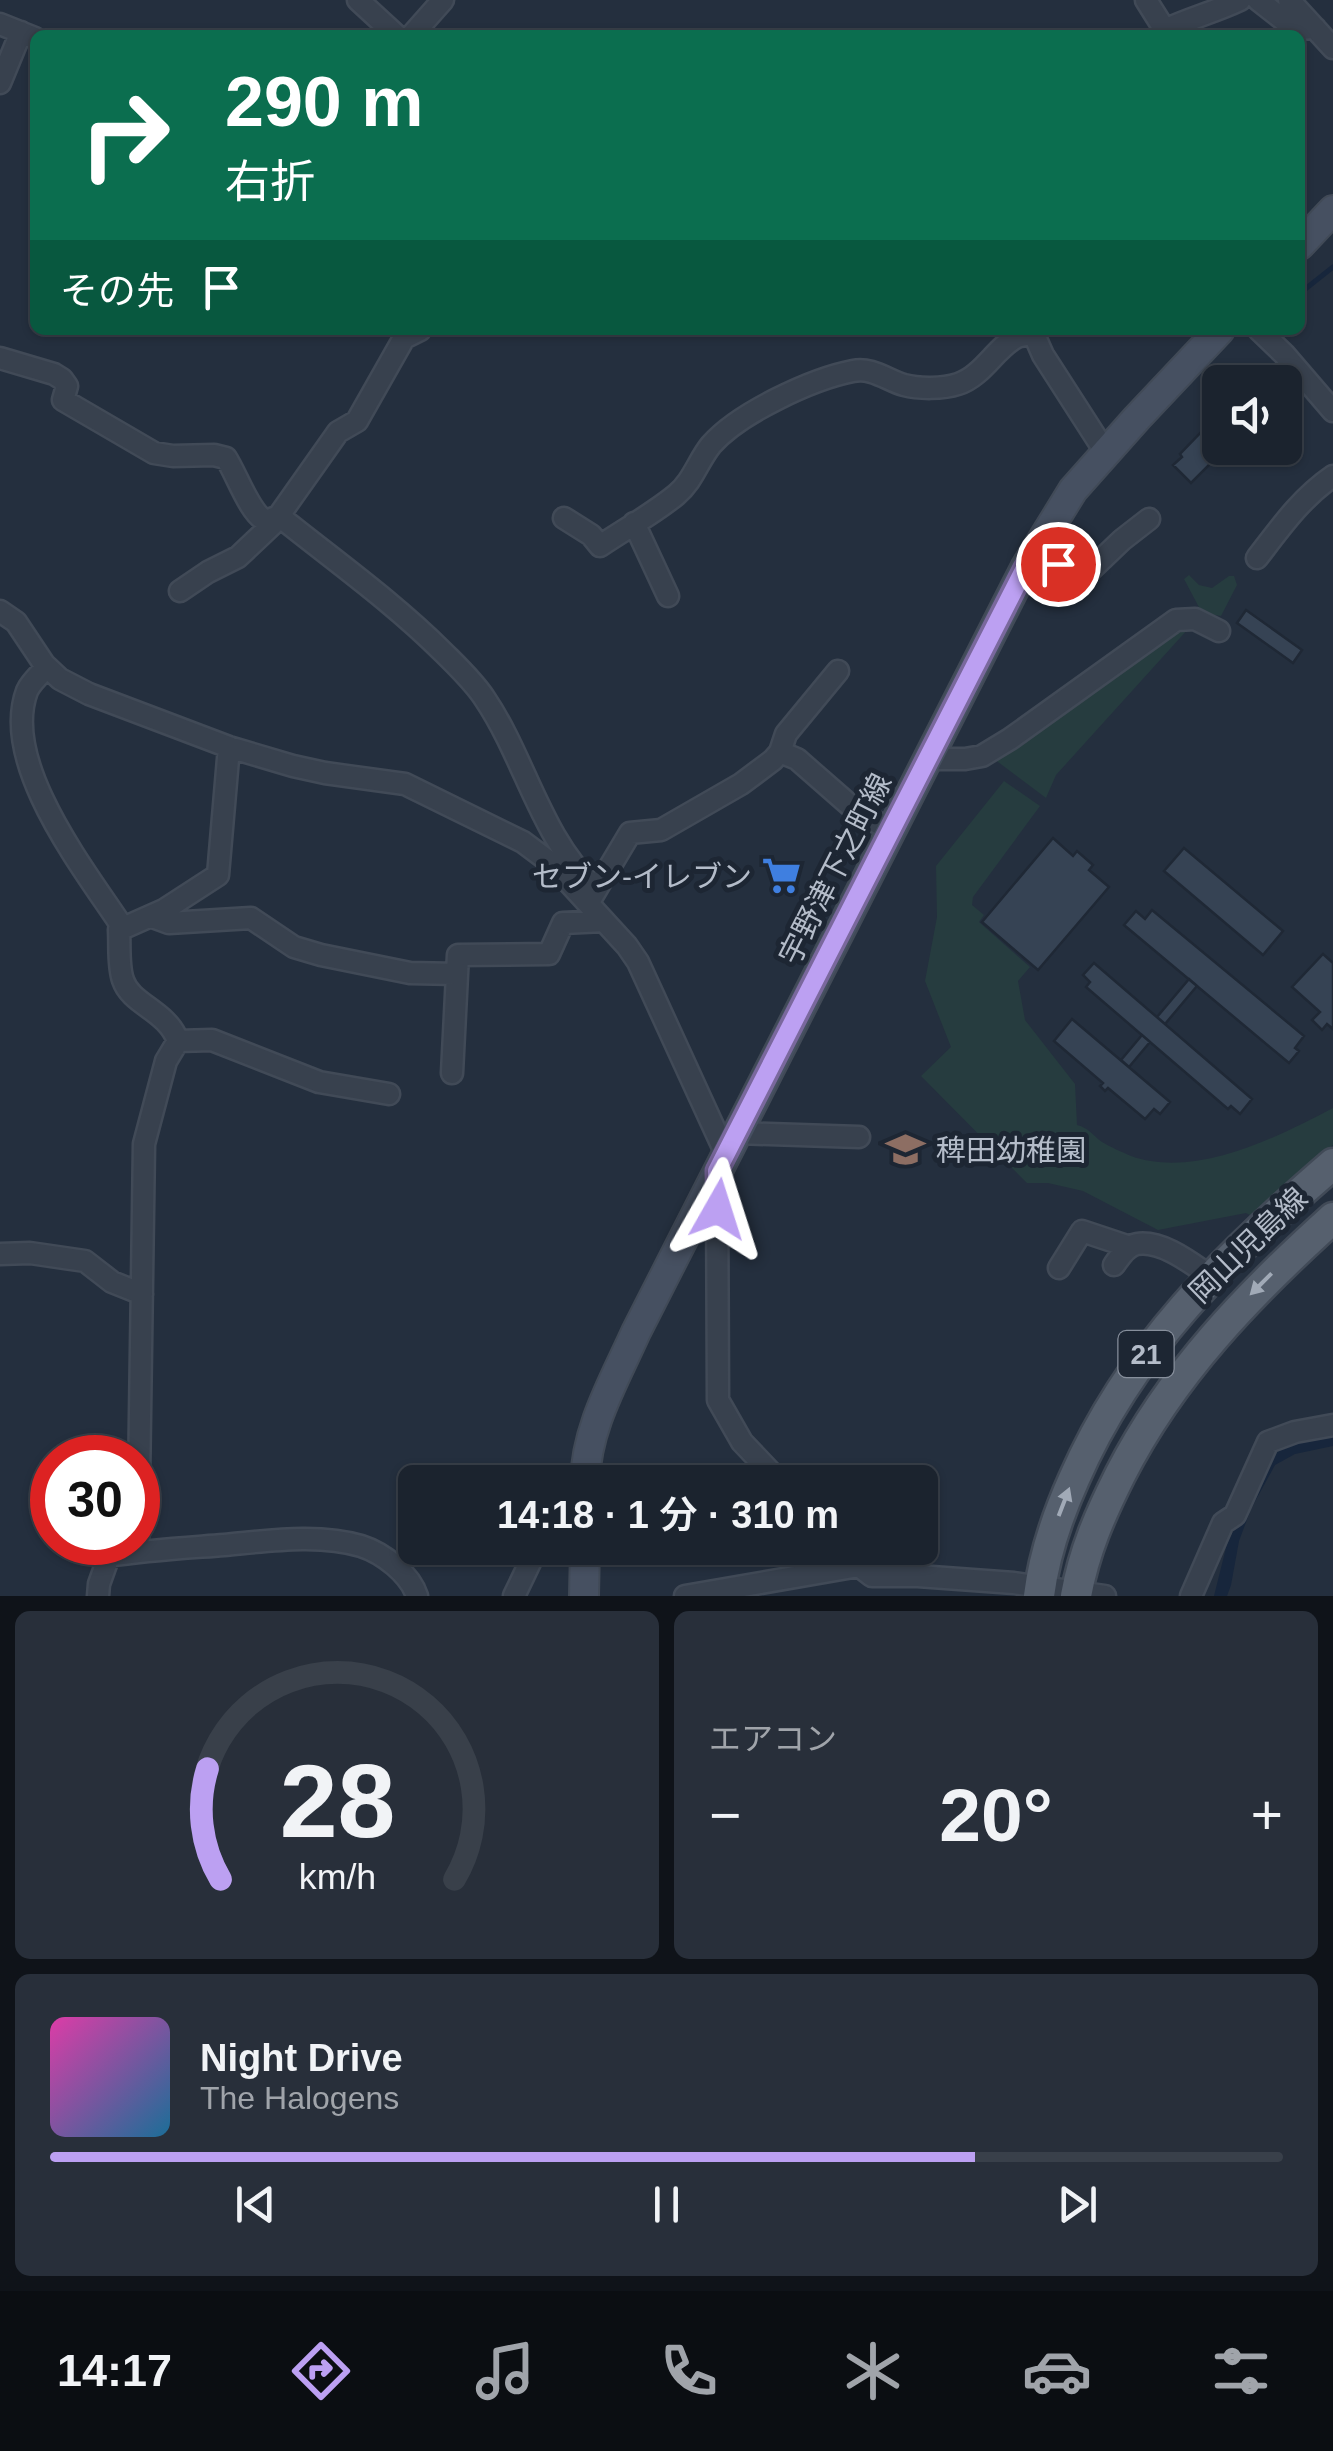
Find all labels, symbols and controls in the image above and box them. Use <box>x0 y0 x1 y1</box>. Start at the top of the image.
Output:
text: 290 m <box>225 63 423 141</box>
icon: right <box>60 70 190 200</box>
text: 右折 <box>225 156 315 207</box>
icon: arrive <box>194 260 249 315</box>
text: その先 <box>60 270 174 312</box>
map controls <box>1202 365 1302 465</box>
button: sound <box>1202 365 1302 465</box>
pin <box>1016 522 1101 607</box>
icon: arrive <box>1031 537 1086 592</box>
street label: 宇野津下之町線 <box>773 768 897 970</box>
supermarket icon: セブン-イレブン <box>761 855 803 897</box>
place label: セブン-イレブン <box>532 860 752 893</box>
school or university icon: 稗田幼稚園 <box>885 1129 927 1171</box>
place label: 稗田幼稚園 <box>936 1134 1086 1167</box>
position arrow <box>666 1157 770 1261</box>
street label: 岡山児島線 <box>1183 1181 1313 1309</box>
one-way arrow <box>1250 1272 1274 1296</box>
road number: 21 <box>1118 1331 1174 1377</box>
speed limit sign: 30 <box>30 1435 160 1565</box>
one-way arrow <box>1057 1487 1073 1517</box>
text: 14:18 · 1 分 · 310 m <box>497 1494 839 1536</box>
text: エアコン <box>709 1721 837 1757</box>
text: 28 <box>279 1743 395 1859</box>
text: 20° <box>939 1773 1053 1857</box>
text: − <box>709 1784 741 1846</box>
text: + <box>1251 1784 1283 1846</box>
text: km/h <box>298 1857 376 1897</box>
text: Night Drive <box>200 2037 403 2079</box>
text: The Halogens <box>200 2080 399 2116</box>
icon: previous <box>228 2177 283 2232</box>
icon: pause <box>639 2177 694 2232</box>
icon: next <box>1050 2177 1105 2232</box>
icon: directions <box>286 2336 356 2406</box>
icon: music <box>470 2336 540 2406</box>
icon: phone <box>654 2336 724 2406</box>
icon: climate <box>838 2336 908 2406</box>
icon: car <box>1022 2336 1092 2406</box>
icon: filters <box>1206 2336 1276 2406</box>
text: 14:17 <box>57 2345 172 2396</box>

